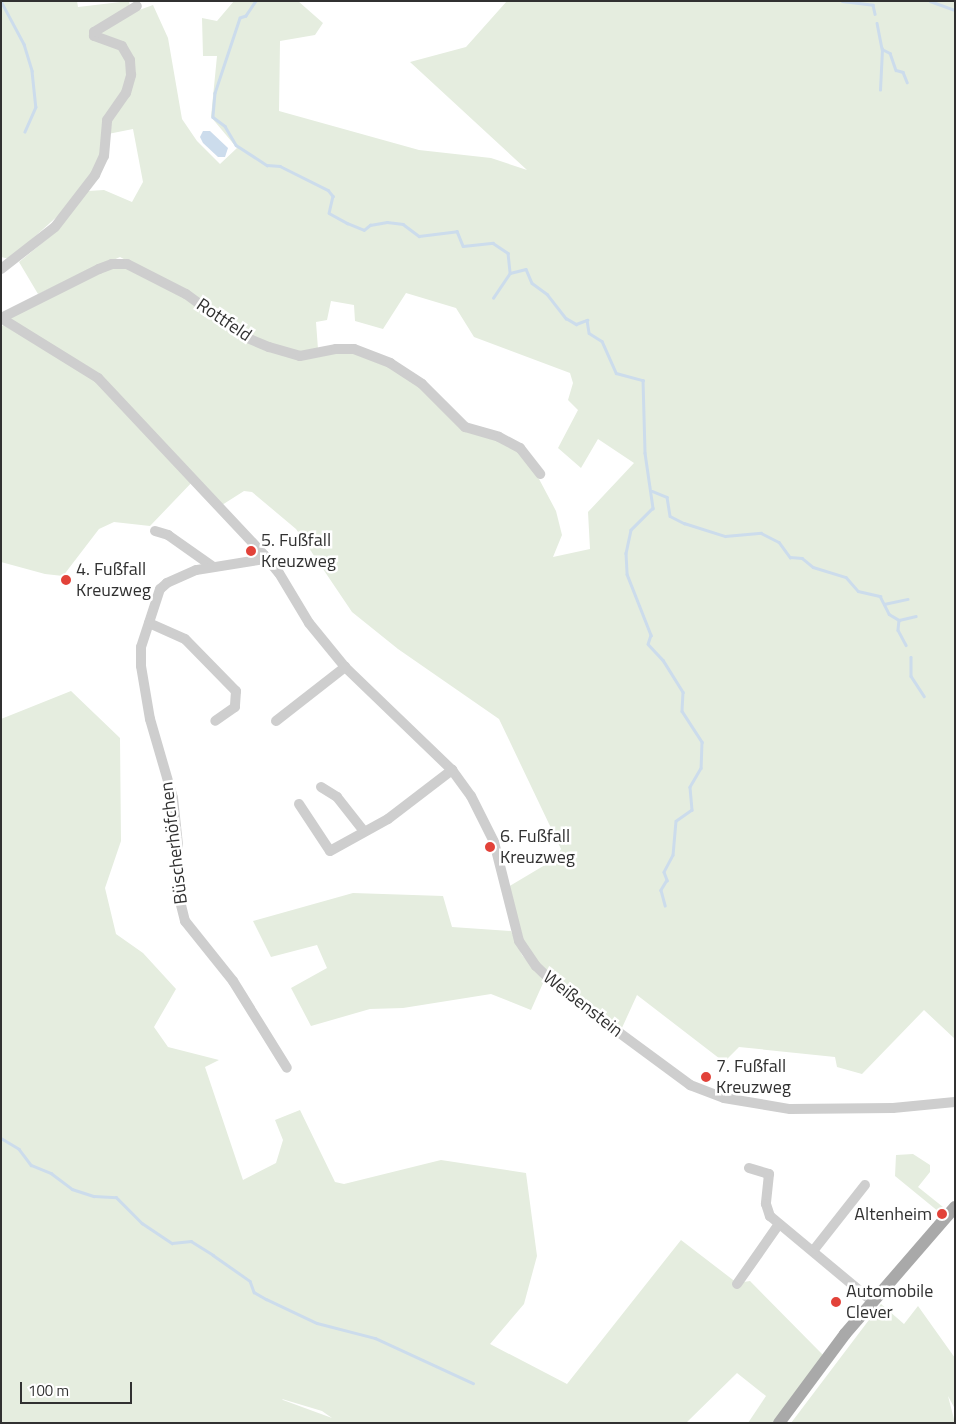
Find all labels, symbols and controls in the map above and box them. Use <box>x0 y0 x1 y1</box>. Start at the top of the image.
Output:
street label: Rottfeld <box>192 294 256 346</box>
place label: 5. Fußfall Kreuzweg <box>261 530 336 572</box>
marker: 5. Fußfall Kreuzweg <box>245 545 257 557</box>
place label: 4. Fußfall Kreuzweg <box>76 559 151 602</box>
marker: 4. Fußfall Kreuzweg <box>60 574 72 586</box>
street label: Büscherhöfchen <box>156 781 192 905</box>
place label: 6. Fußfall Kreuzweg <box>500 826 575 869</box>
marker: 6. Fußfall Kreuzweg <box>484 841 496 853</box>
street label: Weißenstein <box>539 966 627 1042</box>
place label: 7. Fußfall Kreuzweg <box>716 1056 791 1098</box>
marker: 7. Fußfall Kreuzweg <box>700 1071 712 1083</box>
place label: Altenheim <box>854 1203 932 1225</box>
marker: Altenheim <box>936 1208 948 1220</box>
place label: Automobile Clever <box>846 1281 933 1324</box>
marker: Automobile Clever <box>830 1296 842 1308</box>
scale bar <box>22 1372 135 1404</box>
text: 100 m <box>28 1379 69 1402</box>

